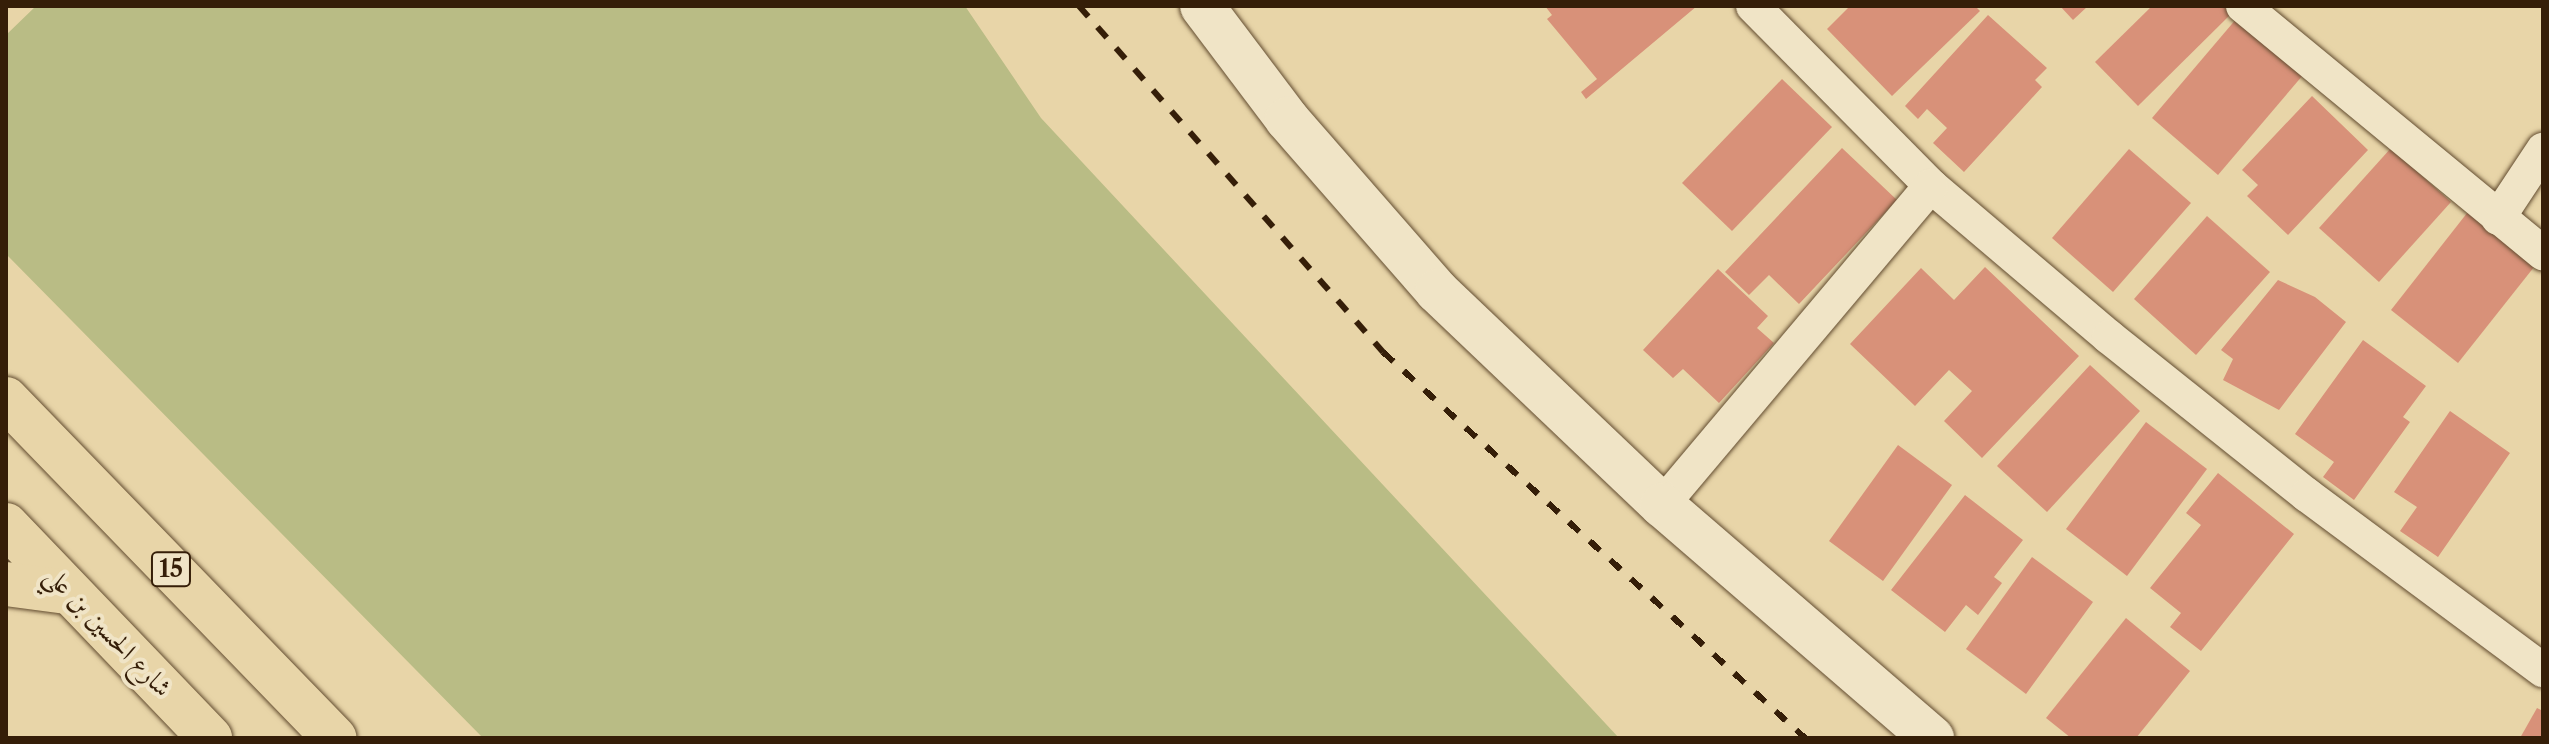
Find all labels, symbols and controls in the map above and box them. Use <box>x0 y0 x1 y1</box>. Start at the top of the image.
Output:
road number: 15 <box>149 549 193 589</box>
street label: شارع الحسين بن علي <box>38 560 178 704</box>

